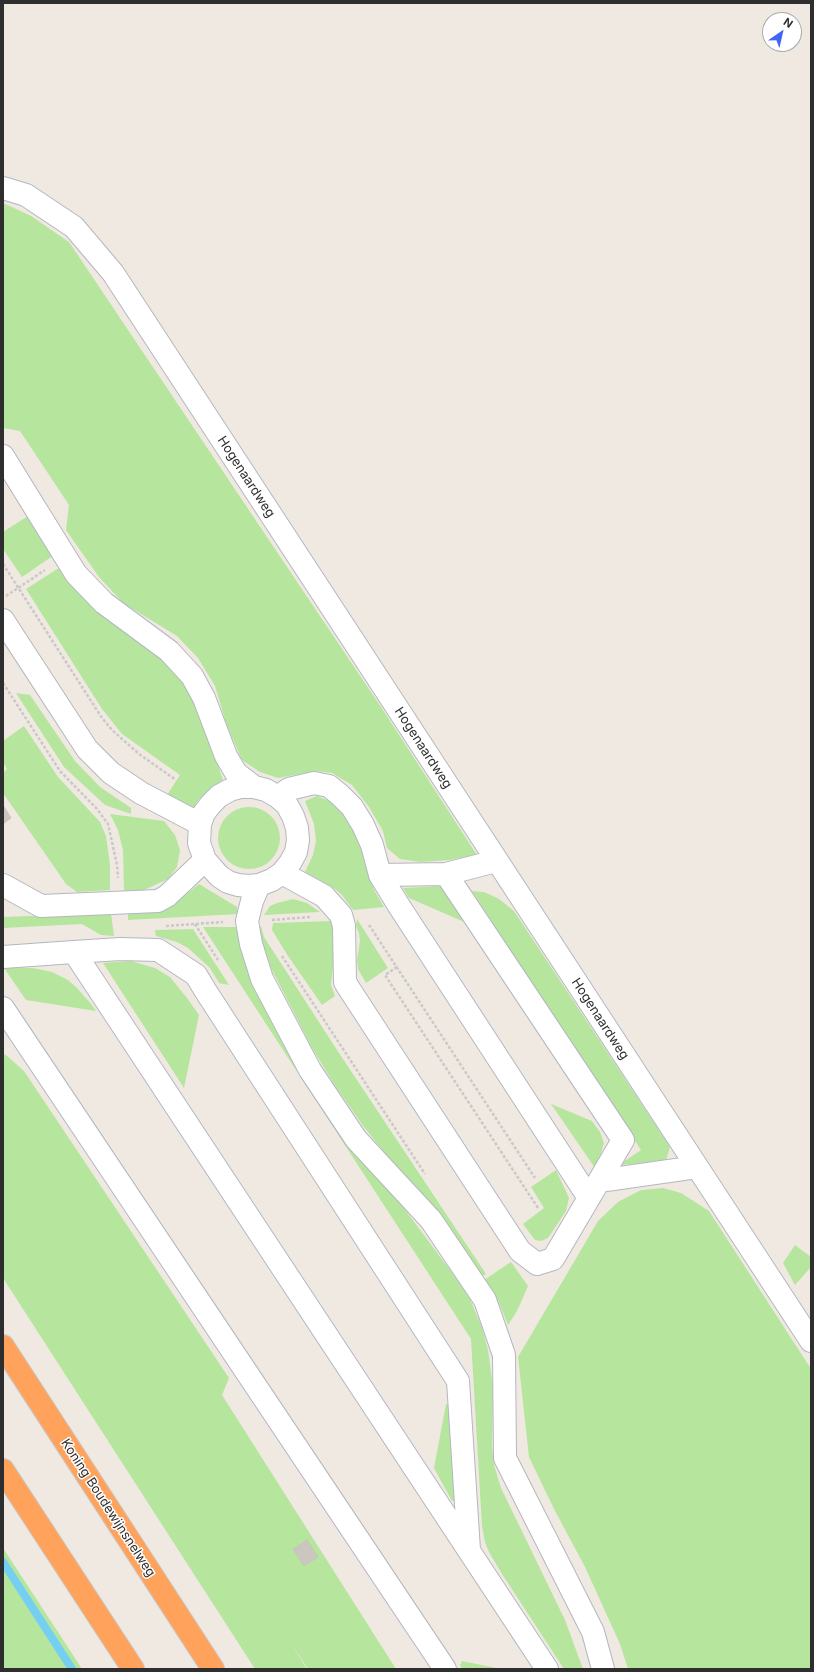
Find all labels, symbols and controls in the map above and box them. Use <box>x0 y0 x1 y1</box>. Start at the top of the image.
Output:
north arrow <box>762 12 802 52</box>
text: N <box>781 15 796 31</box>
street label: Hogenaardweg <box>214 433 278 521</box>
street label: Hogenaardweg <box>391 704 455 792</box>
street label: Hogenaardweg <box>568 975 632 1063</box>
street label: Koning Boudewijnsnelweg <box>58 1436 158 1580</box>

